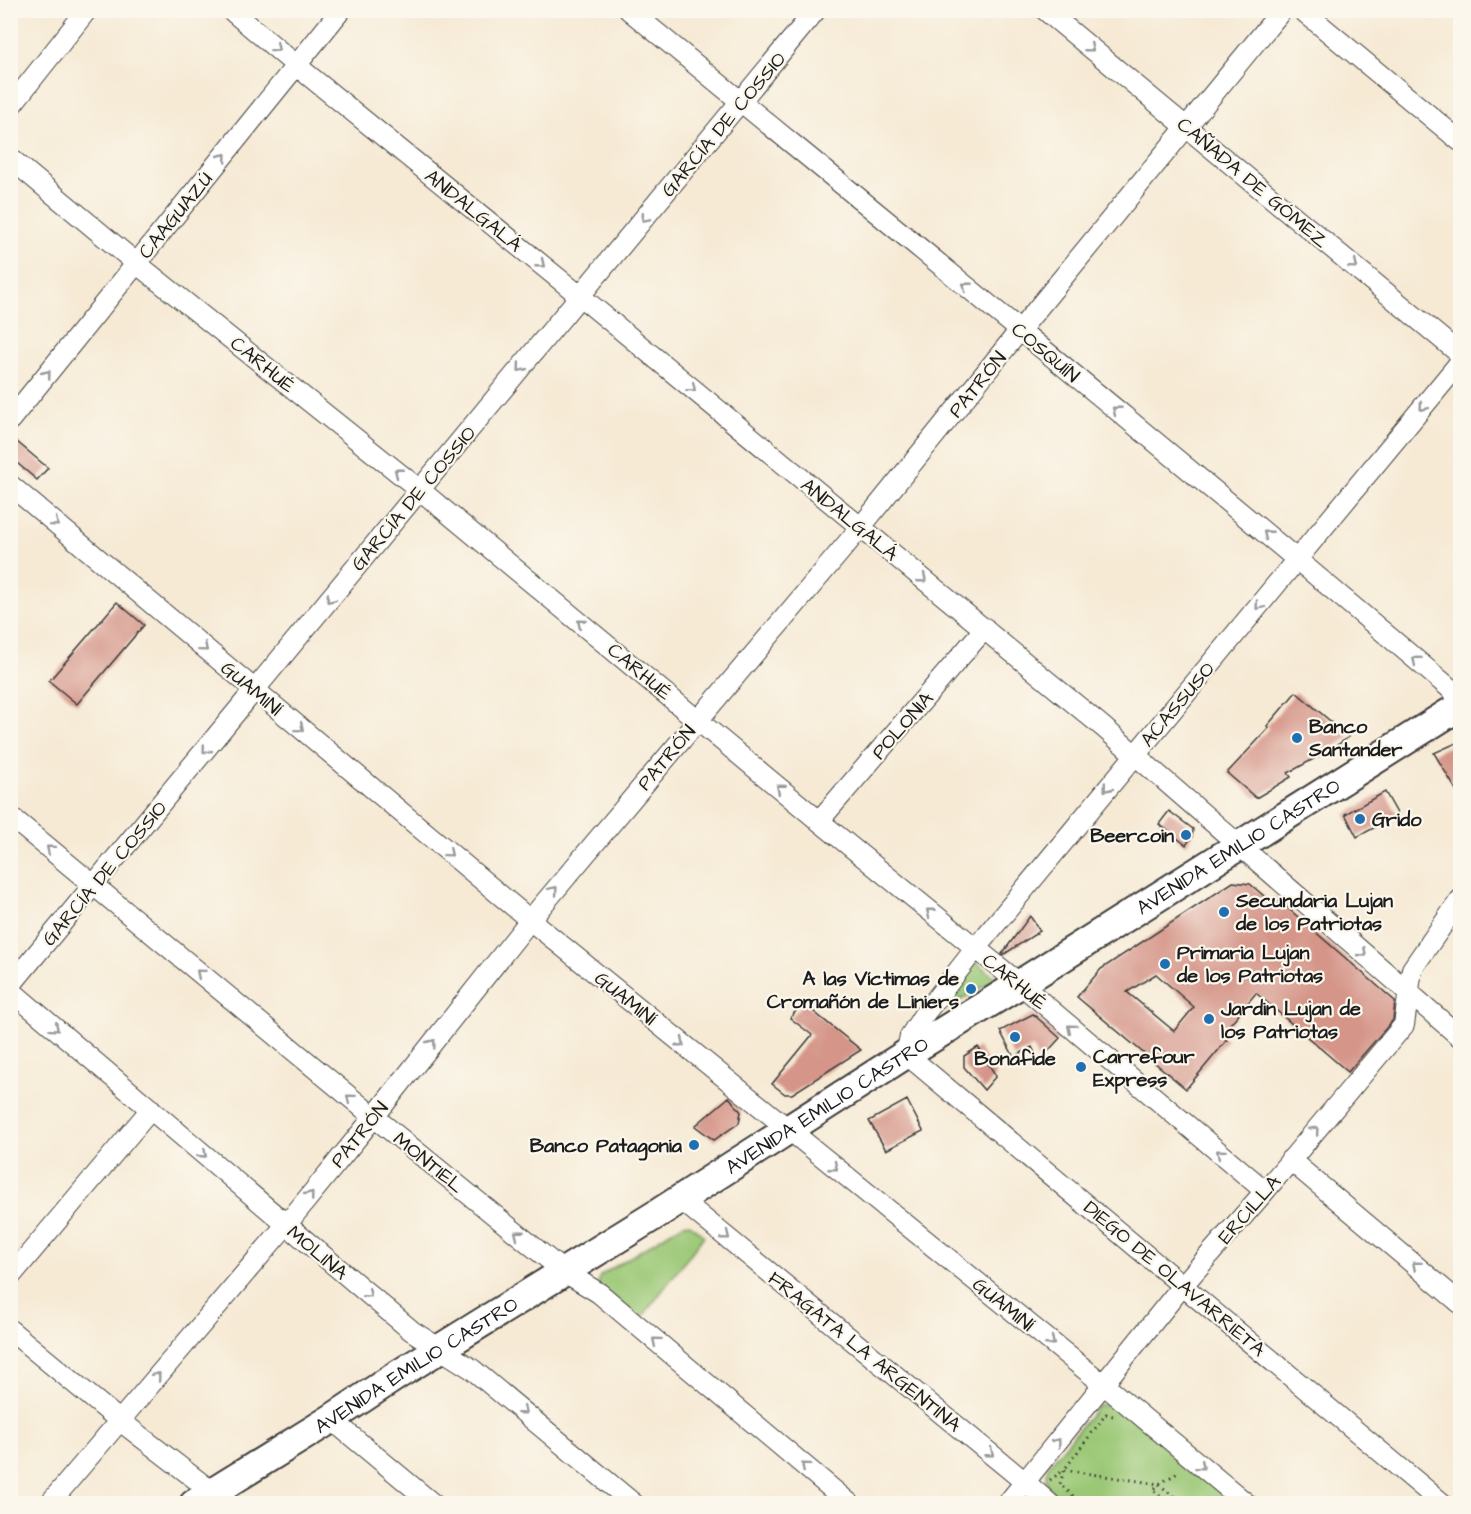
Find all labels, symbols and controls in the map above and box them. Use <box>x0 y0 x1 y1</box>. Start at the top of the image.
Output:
one-way arrow <box>1083 40 1094 51</box>
one-way arrow <box>269 41 280 52</box>
street label: GARCÍA DE COSSIO <box>655 46 793 203</box>
street label: CAÑADA DE GÓMEZ <box>1170 111 1334 255</box>
one-way arrow <box>215 153 226 164</box>
street label: ANDALGALÁ <box>419 163 528 259</box>
street label: CAAGUAZÚ <box>132 166 220 265</box>
one-way arrow <box>641 211 652 222</box>
one-way arrow <box>534 257 545 268</box>
one-way arrow <box>1347 258 1358 269</box>
one-way arrow <box>962 282 973 293</box>
street label: COSQUÍN <box>1005 316 1086 390</box>
street label: CARHUÉ <box>224 330 301 400</box>
street label: PATRÓN <box>942 345 1013 424</box>
one-way arrow <box>517 361 528 372</box>
one-way arrow <box>40 370 51 381</box>
one-way arrow <box>685 381 696 392</box>
one-way arrow <box>1420 400 1431 411</box>
one-way arrow <box>1112 406 1123 417</box>
street label: GARCÍA DE COSSIO <box>345 420 483 577</box>
one-way arrow <box>394 468 405 479</box>
street label: ANDALGALÁ <box>795 472 904 568</box>
one-way arrow <box>48 516 59 527</box>
one-way arrow <box>1263 530 1274 541</box>
one-way arrow <box>917 571 928 582</box>
one-way arrow <box>326 592 337 603</box>
one-way arrow <box>1255 599 1266 610</box>
one-way arrow <box>577 619 588 630</box>
street label: CARHUÉ <box>601 636 678 707</box>
one-way arrow <box>197 641 208 652</box>
street label: GUAMINÍ <box>214 655 288 723</box>
street label: ACASSUSO <box>1134 656 1222 753</box>
one-way arrow <box>1412 656 1423 667</box>
street label: POLONIA <box>865 685 940 766</box>
place label: Banco Santander <box>1308 713 1403 764</box>
street label: PATRÓN <box>631 719 703 797</box>
one-way arrow <box>293 721 304 732</box>
marker: Banco Santander <box>1290 731 1304 745</box>
one-way arrow <box>202 743 213 754</box>
street label: AVENIDA EMILIO CASTRO <box>1131 772 1346 922</box>
one-way arrow <box>1104 781 1115 792</box>
one-way arrow <box>776 784 787 795</box>
street label: GARCÍA DE COSSIO <box>36 795 174 952</box>
place label: Grido <box>1372 806 1422 834</box>
marker: Grido <box>1353 812 1367 826</box>
place label: Beercoin <box>1090 822 1174 850</box>
marker: Beercoin <box>1179 828 1193 842</box>
one-way arrow <box>46 845 57 856</box>
one-way arrow <box>442 845 453 856</box>
one-way arrow <box>547 886 558 897</box>
place label: Secundaria Lujan de los Patriotas <box>1235 887 1393 938</box>
marker: Secundaria Lujan de los Patriotas <box>1217 905 1231 919</box>
one-way arrow <box>926 908 937 919</box>
place label: Primaria Lujan de los Patriotas <box>1176 939 1323 990</box>
one-way arrow <box>1357 946 1367 957</box>
street label: CARHUÉ <box>976 947 1053 1017</box>
marker: Primaria Lujan de los Patriotas <box>1158 957 1172 971</box>
street label: GUAMINÍ <box>588 965 663 1033</box>
place label: A las Víctimas de Cromañón de Liniers <box>767 965 959 1016</box>
one-way arrow <box>196 970 207 981</box>
marker: A las Víctimas de Cromañón de Liniers <box>964 982 978 996</box>
place label: Jardin Lujan de los Patriotas <box>1220 995 1361 1046</box>
marker: Jardin Lujan de los Patriotas <box>1202 1012 1216 1026</box>
one-way arrow <box>48 1020 59 1031</box>
one-way arrow <box>1067 1024 1078 1035</box>
street label: AVENIDA EMILIO CASTRO <box>720 1030 934 1181</box>
marker: Bonafide <box>1008 1030 1022 1044</box>
one-way arrow <box>674 1036 685 1047</box>
one-way arrow <box>425 1039 436 1050</box>
place label: Carrefour Express <box>1093 1043 1196 1094</box>
place label: Bonafide <box>974 1045 1056 1073</box>
marker: Carrefour Express <box>1074 1060 1088 1074</box>
one-way arrow <box>346 1094 357 1105</box>
street label: PATRÓN <box>324 1095 395 1174</box>
street label: MONTIEL <box>387 1126 470 1200</box>
one-way arrow <box>1308 1126 1319 1137</box>
place label: Banco Patagonia <box>530 1132 683 1161</box>
marker: Banco Patagonia <box>687 1138 701 1152</box>
one-way arrow <box>196 1147 207 1158</box>
one-way arrow <box>1216 1150 1227 1161</box>
one-way arrow <box>827 1159 838 1170</box>
street label: ERCILLA <box>1212 1169 1288 1250</box>
one-way arrow <box>303 1191 314 1202</box>
street label: DIEGO DE OLAVARRIETA <box>1077 1194 1272 1364</box>
street label: MOLINA <box>281 1219 354 1287</box>
one-way arrow <box>719 1229 730 1240</box>
one-way arrow <box>514 1231 525 1242</box>
one-way arrow <box>1412 1262 1423 1273</box>
street label: FRAGATA LA ARGENTINA <box>762 1265 967 1439</box>
street label: GUAMINÍ <box>966 1271 1041 1339</box>
one-way arrow <box>361 1286 372 1297</box>
street label: AVENIDA EMILIO CASTRO <box>309 1291 524 1441</box>
one-way arrow <box>1044 1334 1055 1345</box>
one-way arrow <box>652 1337 663 1348</box>
one-way arrow <box>150 1372 161 1383</box>
one-way arrow <box>516 1404 527 1415</box>
one-way arrow <box>1049 1438 1060 1449</box>
one-way arrow <box>983 1446 994 1457</box>
one-way arrow <box>1194 1458 1205 1469</box>
one-way arrow <box>801 1462 812 1473</box>

